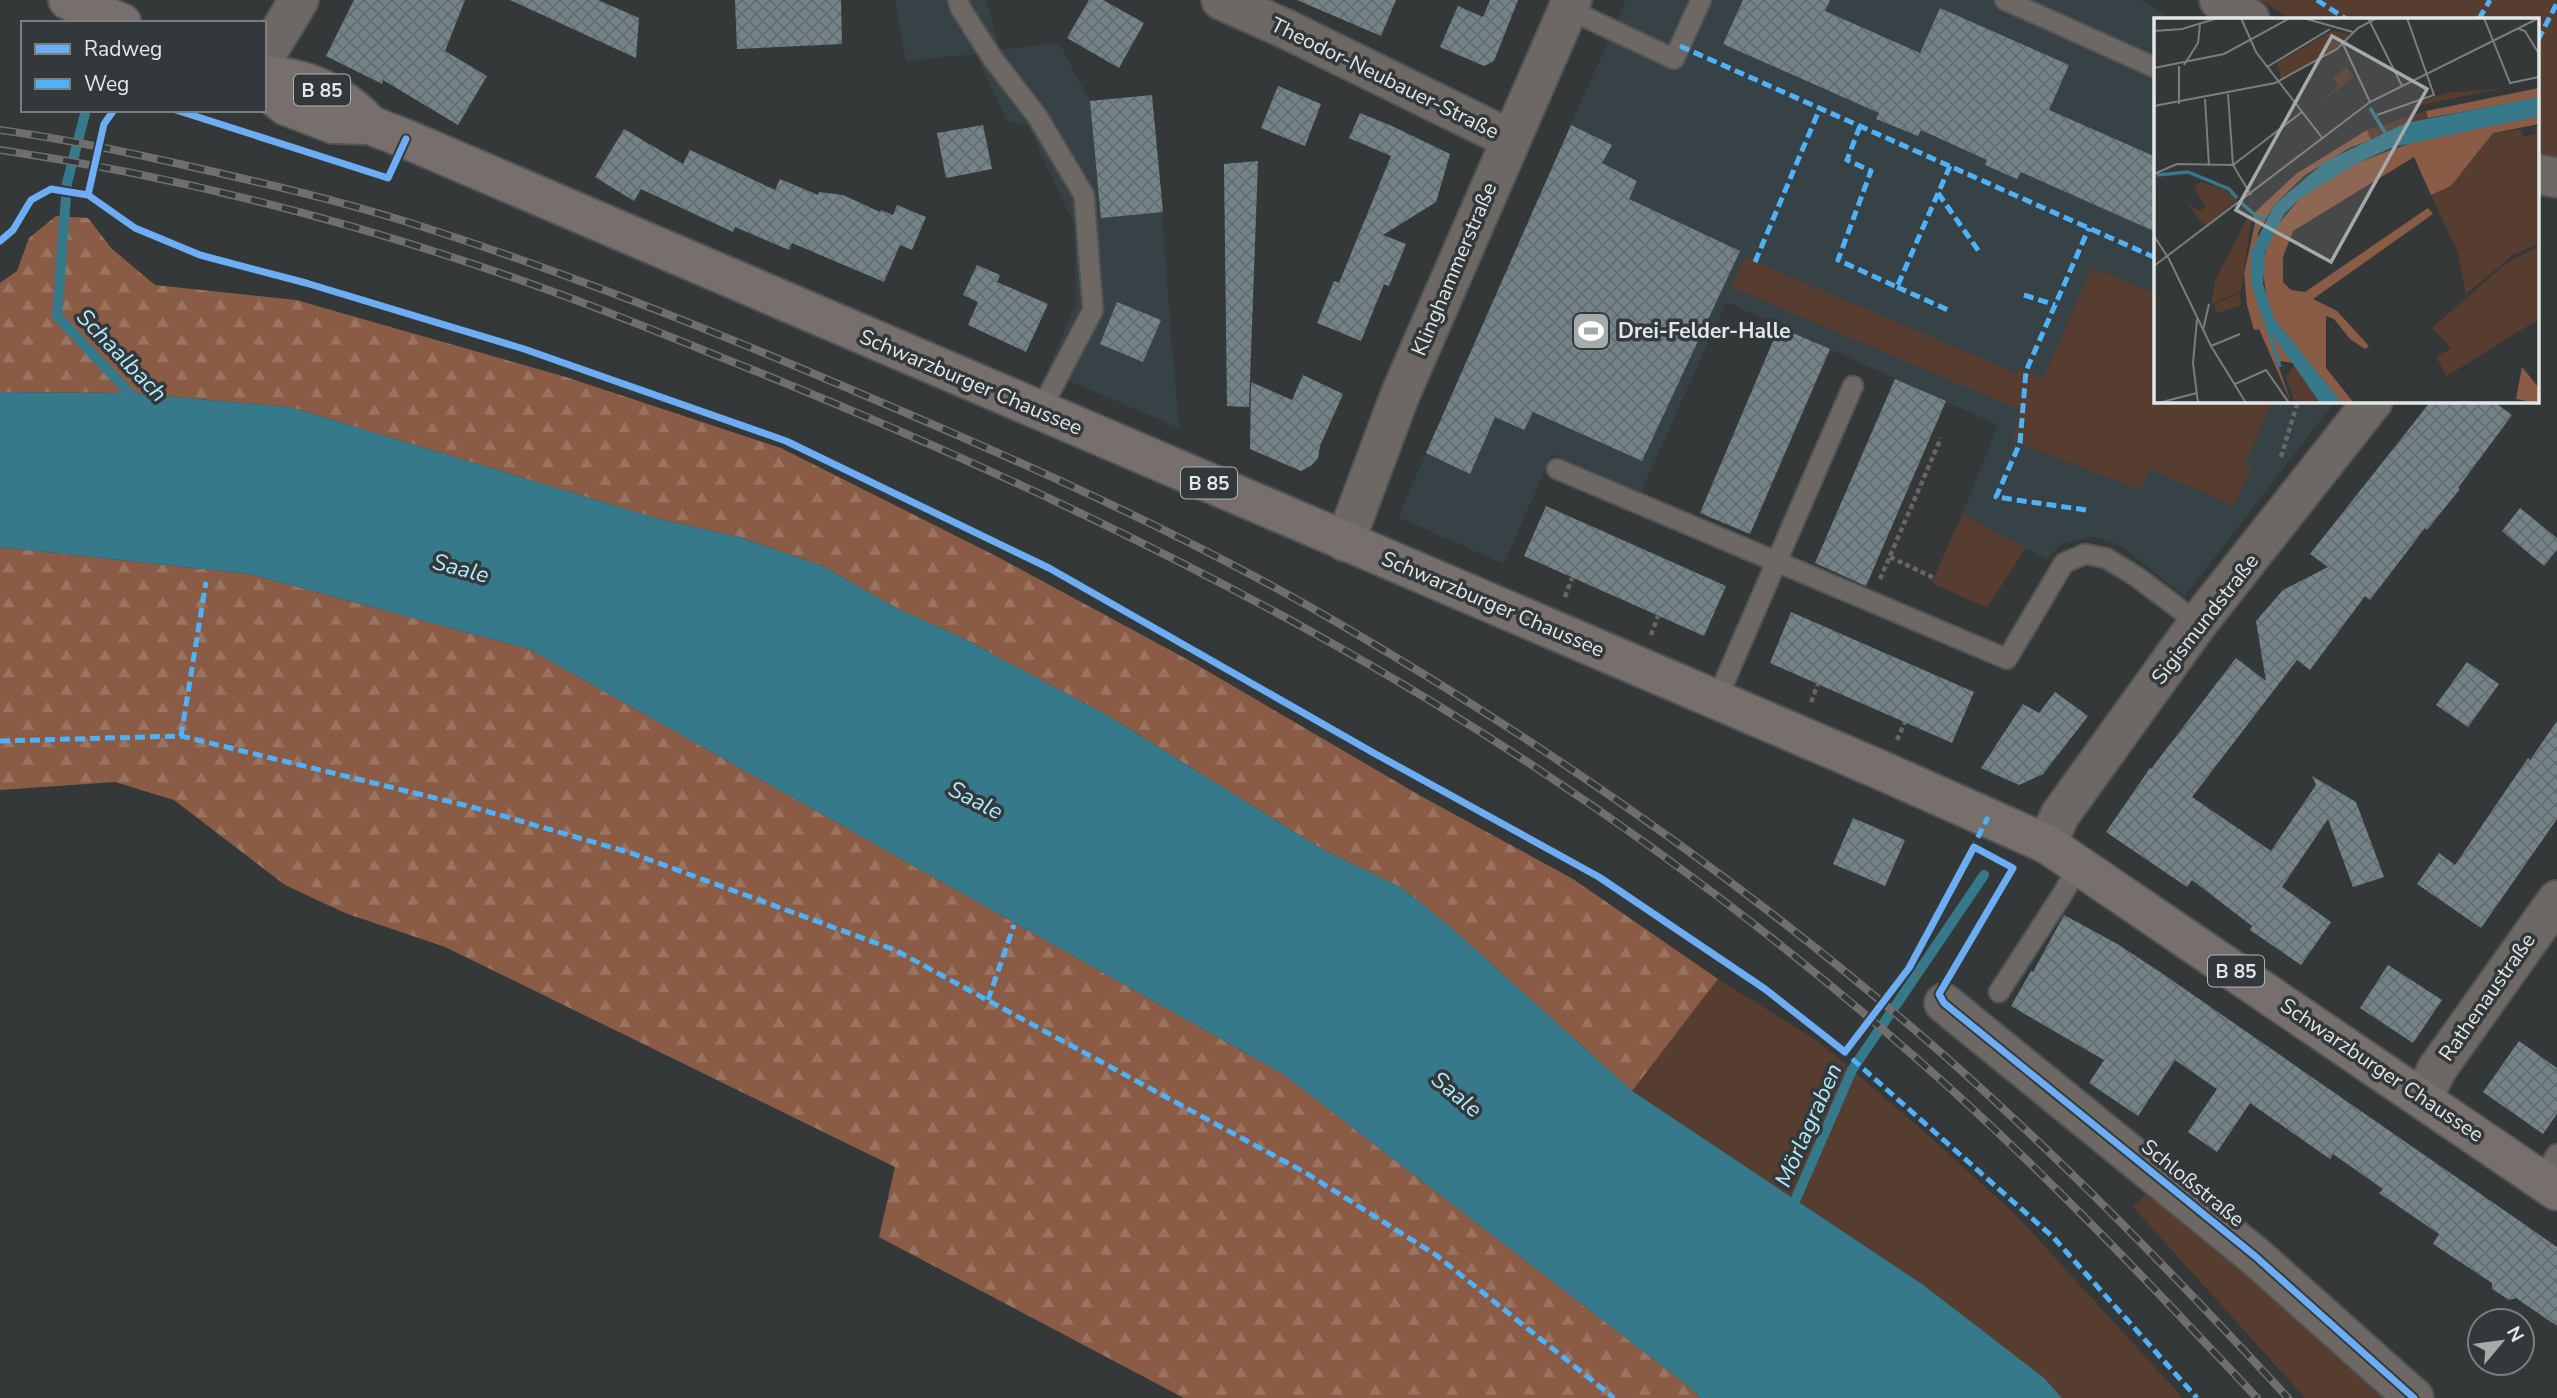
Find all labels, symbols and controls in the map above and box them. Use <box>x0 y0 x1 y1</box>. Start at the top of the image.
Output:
street label: Theodor-Neubauer-Straße <box>1266 11 1504 145</box>
inset map <box>2154 18 2540 402</box>
legend <box>21 21 266 112</box>
text: Radweg <box>84 35 162 63</box>
text: Weg <box>84 70 129 98</box>
road number: B 85 <box>294 74 350 106</box>
street label: Klinghammerstraße <box>1405 178 1503 360</box>
water label: Schaalbach <box>69 302 174 409</box>
sports icon: Drei-Felder-Halle <box>1570 310 1612 352</box>
place label: Drei-Felder-Halle <box>1618 317 1791 345</box>
street label: Schwarzburger Chaussee <box>855 322 1087 442</box>
road number: B 85 <box>1181 468 1237 498</box>
street label: Schwarzburger Chaussee <box>1377 544 1609 664</box>
water label: Saale <box>429 546 493 591</box>
street label: Sigismundstraße <box>2145 548 2265 690</box>
water label: Saale <box>943 774 1008 827</box>
street label: Rathenaustraße <box>2432 927 2542 1067</box>
road number: B 85 <box>2208 956 2264 987</box>
street label: Schwarzburger Chaussee <box>2275 991 2489 1149</box>
water label: Mörlagraben <box>1767 1059 1849 1192</box>
water label: Saale <box>1425 1064 1489 1125</box>
street label: Schloßstraße <box>2136 1133 2250 1233</box>
north arrow <box>2466 1307 2536 1377</box>
text: N <box>2500 1322 2530 1347</box>

